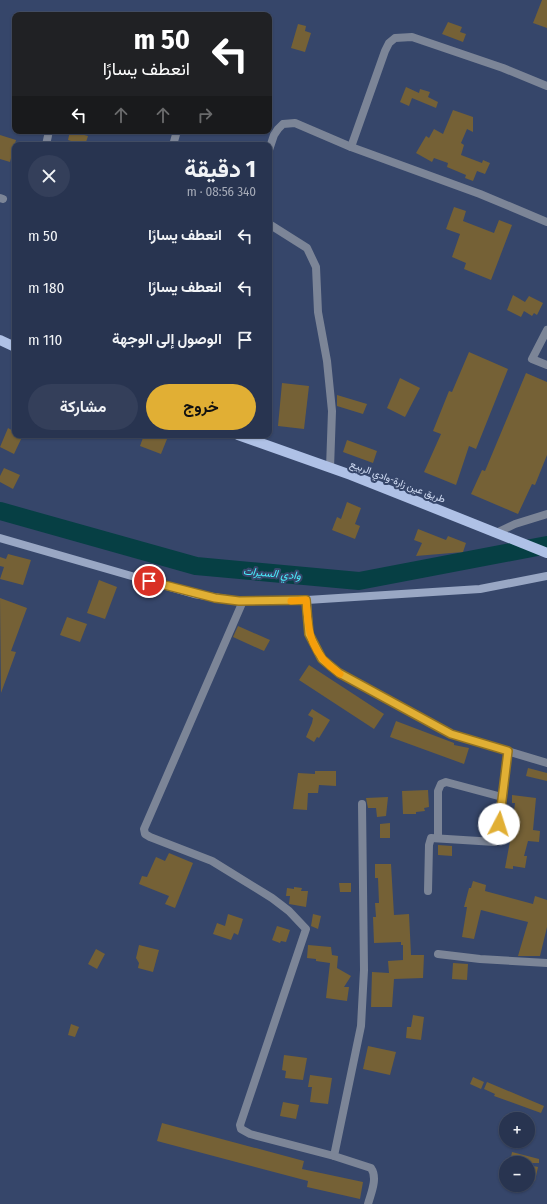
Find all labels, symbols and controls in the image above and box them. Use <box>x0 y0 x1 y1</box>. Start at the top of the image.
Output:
text: 50 m <box>134 23 190 56</box>
icon: left <box>204 28 256 80</box>
text: انعطف يسارًا <box>103 58 190 80</box>
icon: left <box>68 104 90 126</box>
icon: ahead <box>110 104 132 126</box>
icon: ahead <box>152 104 174 126</box>
icon: right <box>194 104 216 126</box>
button: close <box>28 155 70 197</box>
text: 1 دقيقة <box>184 155 256 183</box>
text: 340 m · 08:56 <box>187 184 256 199</box>
icon: left <box>234 225 256 247</box>
text: انعطف يسارًا <box>148 226 222 244</box>
text: 50 m <box>28 227 58 245</box>
icon: left <box>234 277 256 299</box>
text: انعطف يسارًا <box>148 278 222 296</box>
text: 180 m <box>28 279 64 297</box>
icon: arrive <box>234 329 256 351</box>
text: الوصول إلى الوجهة <box>112 330 222 348</box>
text: 110 m <box>28 331 62 349</box>
button: مشاركة <box>28 384 138 430</box>
button: خروج <box>146 384 256 430</box>
street label: طريق عين زارة-وادي الربيع <box>348 458 448 508</box>
pin <box>132 564 166 598</box>
water label: وادي السيرات <box>242 564 302 585</box>
icon: arrive <box>138 570 160 592</box>
position arrow <box>478 803 520 845</box>
map controls <box>499 1112 535 1192</box>
button: + <box>499 1112 535 1148</box>
button: − <box>499 1156 535 1192</box>

